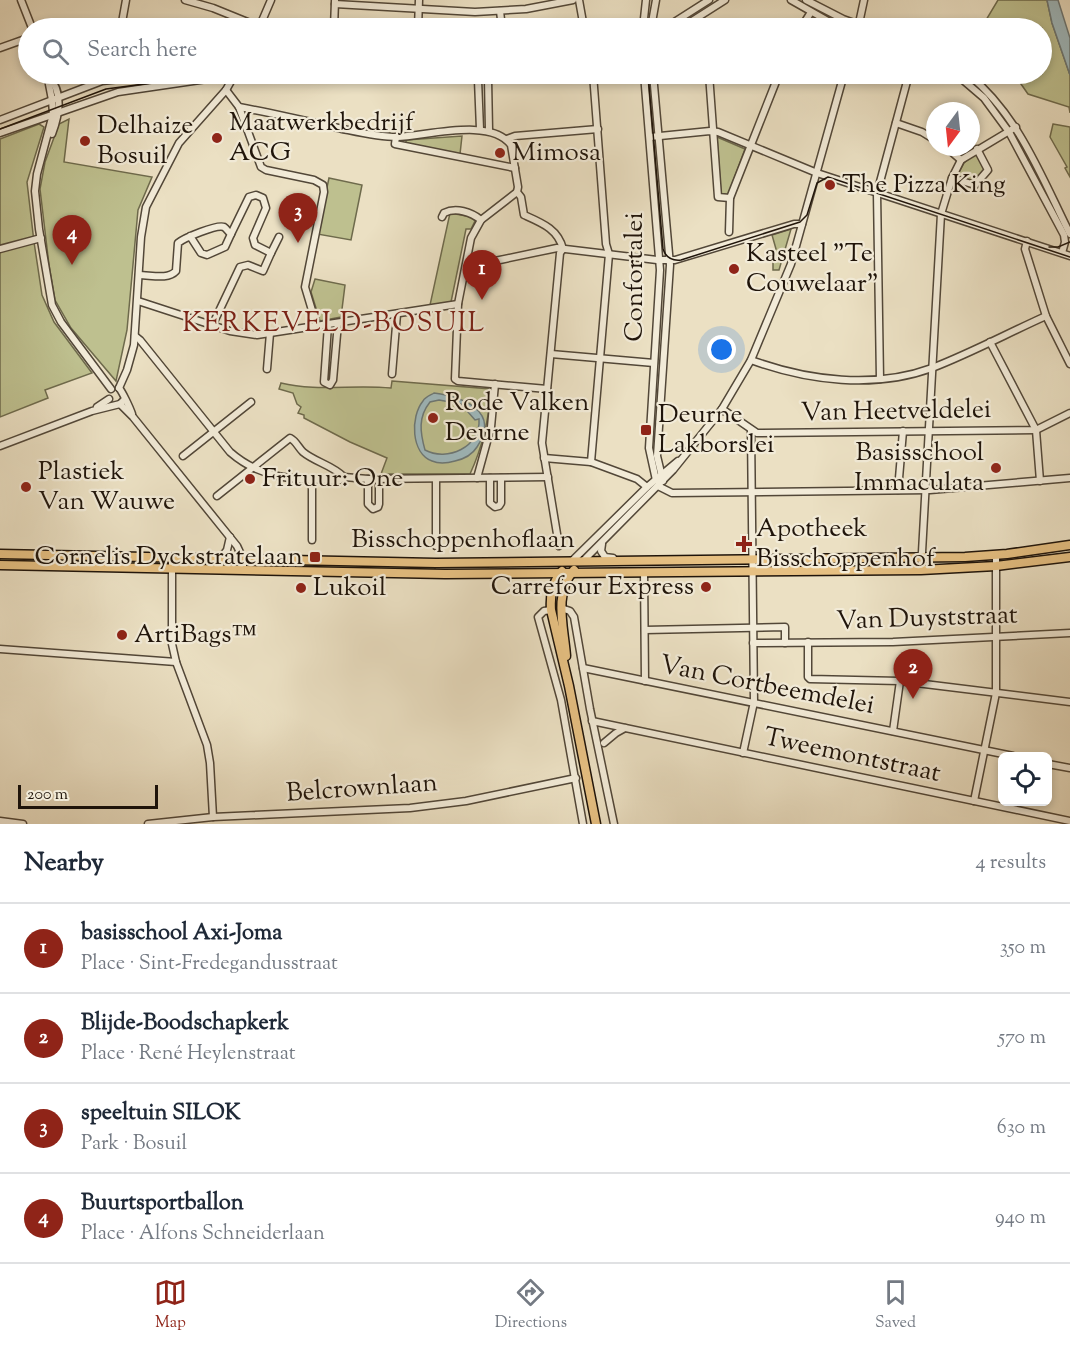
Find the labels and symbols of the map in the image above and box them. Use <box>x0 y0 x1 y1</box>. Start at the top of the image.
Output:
north arrow <box>926 102 980 156</box>
place label: Maatwerkbedrijf ACG <box>229 105 415 172</box>
place label: Delhaize Bosuil <box>97 108 193 175</box>
marker: Maatwerkbedrijf ACG <box>210 131 224 145</box>
marker: Delhaize Bosuil <box>78 134 92 148</box>
place label: Mimosa <box>512 135 601 172</box>
marker: Mimosa <box>493 146 507 160</box>
place label: The Pizza King <box>842 167 1006 204</box>
marker: The Pizza King <box>823 178 837 192</box>
pin: 3 <box>278 194 318 243</box>
street label: Confortalei <box>617 212 654 342</box>
pin: 4 <box>52 216 92 265</box>
place label: Kasteel "Te Couwelaar" <box>746 236 879 303</box>
pin: 1 <box>462 250 502 300</box>
marker: Kasteel "Te Couwelaar" <box>727 262 741 276</box>
district label: KERKEVELD-BOSUIL <box>182 305 486 344</box>
your location <box>707 335 736 364</box>
place label: Rode Valken Deurne <box>445 385 589 452</box>
street label: Van Heetveldelei <box>800 392 992 432</box>
place label: Deurne Lakborslei <box>658 397 774 464</box>
marker: Rode Valken Deurne <box>426 411 440 425</box>
marker: Deurne Lakborslei <box>639 423 653 437</box>
place label: Basisschool Immaculata <box>854 435 984 502</box>
place label: Plastiek Van Wauwe <box>38 454 175 521</box>
place label: Frituur: One <box>262 461 403 498</box>
marker: Basisschool Immaculata <box>989 461 1003 475</box>
marker: Frituur: One <box>243 472 257 486</box>
marker: Plastiek Van Wauwe <box>19 480 33 494</box>
place label: Apotheek Bisschoppenhof <box>756 511 936 578</box>
street label: Bisschoppenhoflaan <box>351 522 575 559</box>
marker: Apotheek Bisschoppenhof <box>737 537 751 551</box>
place label: Cornelis Dyckstratelaan <box>34 539 303 576</box>
marker: Cornelis Dyckstratelaan <box>308 550 322 564</box>
place label: Carrefour Express <box>491 569 694 606</box>
place label: Lukoil <box>313 570 386 607</box>
marker: Carrefour Express <box>699 580 713 594</box>
marker: Lukoil <box>294 581 308 595</box>
street label: Van Duyststraat <box>836 597 1018 641</box>
place label: ArtiBags™ <box>134 617 257 654</box>
marker: ArtiBags™ <box>115 628 129 642</box>
street label: Van Cortbeemdelei <box>657 647 877 725</box>
pin: 2 <box>894 650 932 699</box>
street label: Tweemontstraat <box>760 719 944 793</box>
street label: Belcrownlaan <box>285 765 439 813</box>
scale bar <box>18 782 158 810</box>

